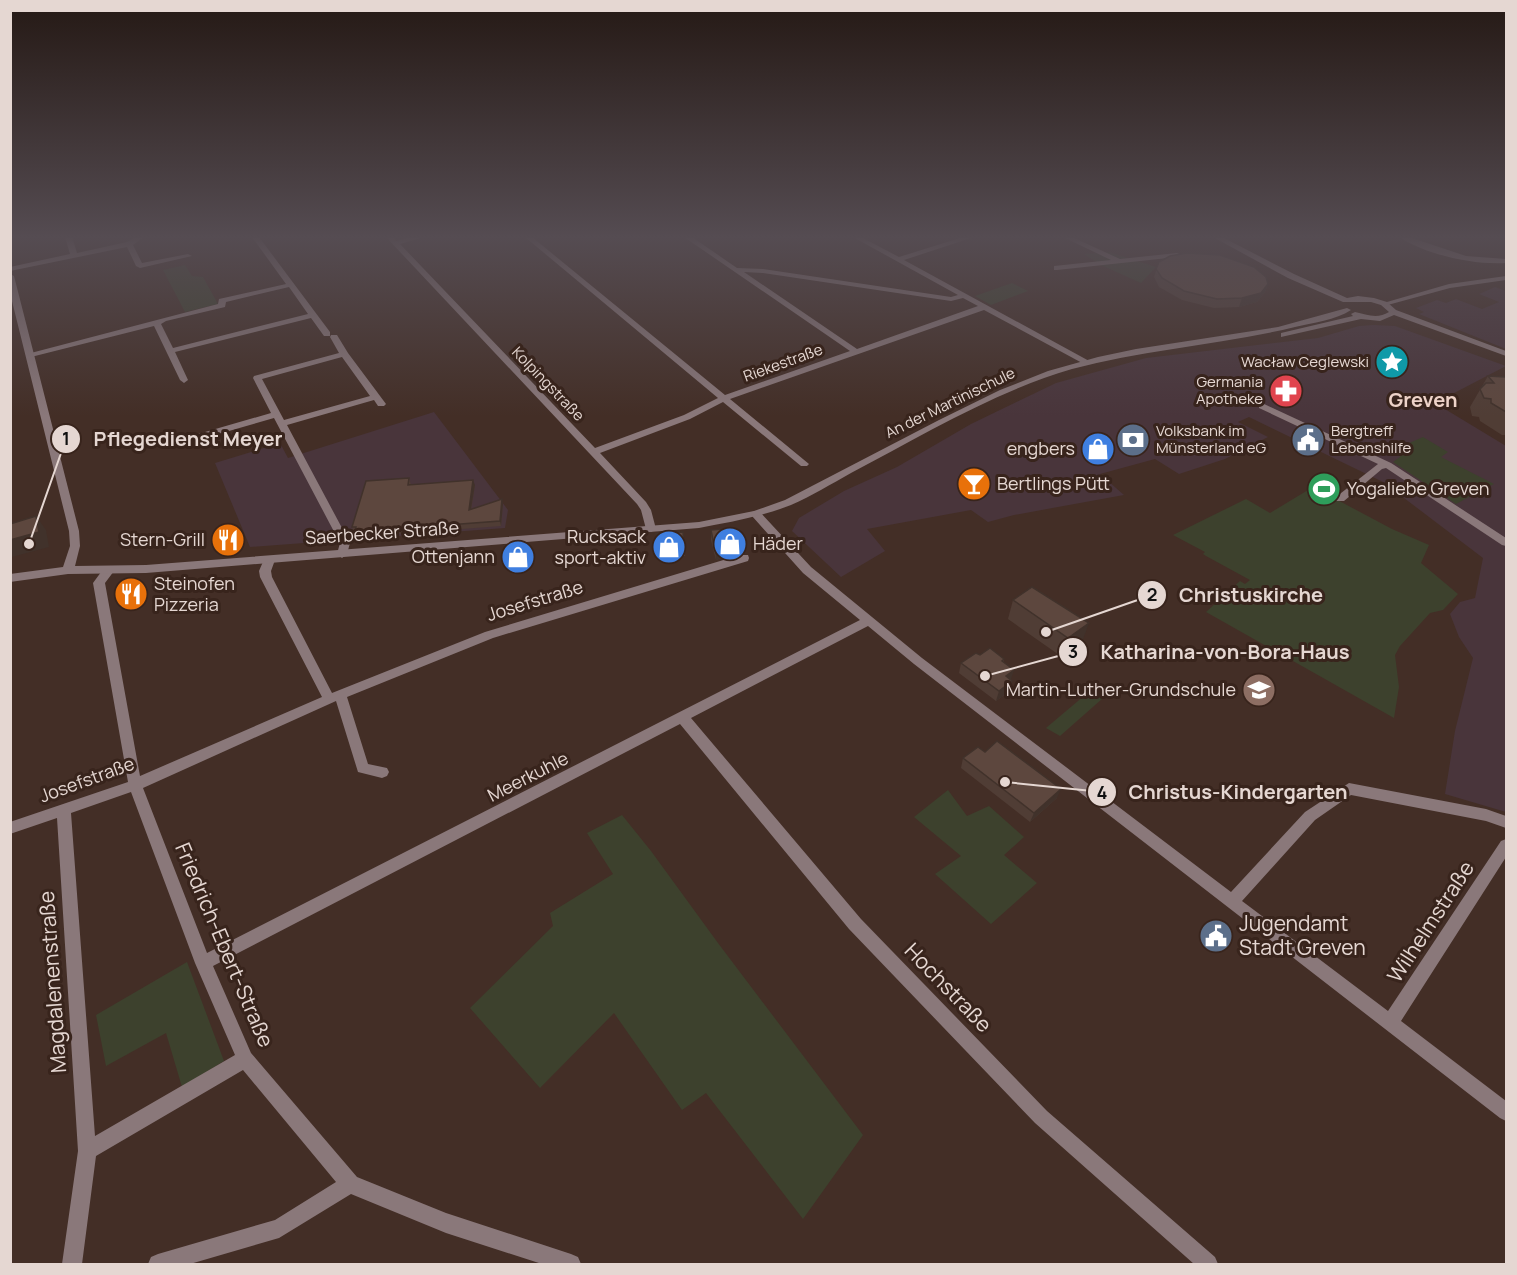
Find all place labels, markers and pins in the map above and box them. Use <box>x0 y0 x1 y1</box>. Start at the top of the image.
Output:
place icon: Wacław Ceglewski <box>1374 344 1410 380</box>
place label: Wacław Ceglewski <box>1241 351 1369 372</box>
place label: Germania Apotheke <box>1196 371 1263 409</box>
pharmacy icon: Germania Apotheke <box>1268 373 1304 409</box>
callout: Pflegedienst Meyer <box>51 420 294 458</box>
place label: Volksbank im Münsterland eG <box>1156 420 1267 458</box>
place label: Bergtreff Lebenshilfe <box>1331 420 1412 458</box>
bank icon: Volksbank im Münsterland eG <box>1115 422 1151 458</box>
public building icon: Bergtreff Lebenshilfe <box>1290 422 1326 458</box>
shop icon: engbers <box>1080 431 1116 467</box>
place label: engbers <box>1007 436 1075 460</box>
bar icon: Bertlings Pütt <box>956 466 992 502</box>
place label: Bertlings Pütt <box>997 471 1110 495</box>
sports icon: Yogaliebe Greven <box>1306 471 1342 507</box>
place label: Yogaliebe Greven <box>1347 476 1489 500</box>
restaurant icon: Stern-Grill <box>210 522 246 558</box>
place label: Rucksack sport-aktiv <box>555 524 647 569</box>
shop icon: Häder <box>712 526 748 562</box>
place label: Stern-Grill <box>120 527 205 551</box>
shop icon: Rucksack sport-aktiv <box>651 529 687 565</box>
place label: Häder <box>753 531 804 555</box>
shop icon: Ottenjann <box>500 539 536 575</box>
place label: Ottenjann <box>412 544 495 568</box>
place label: Steinofen Pizzeria <box>154 571 235 616</box>
restaurant icon: Steinofen Pizzeria <box>113 576 149 612</box>
callout: Christuskirche <box>1137 576 1335 614</box>
callout: Katharina-von-Bora-Haus <box>1058 633 1361 671</box>
school or university icon: Martin-Luther-Grundschule <box>1241 672 1277 708</box>
place label: Martin-Luther-Grundschule <box>1006 677 1236 701</box>
callout: Christus-Kindergarten <box>1087 773 1360 811</box>
place label: Jugendamt Stadt Greven <box>1239 909 1366 961</box>
public building icon: Jugendamt Stadt Greven <box>1198 918 1234 954</box>

